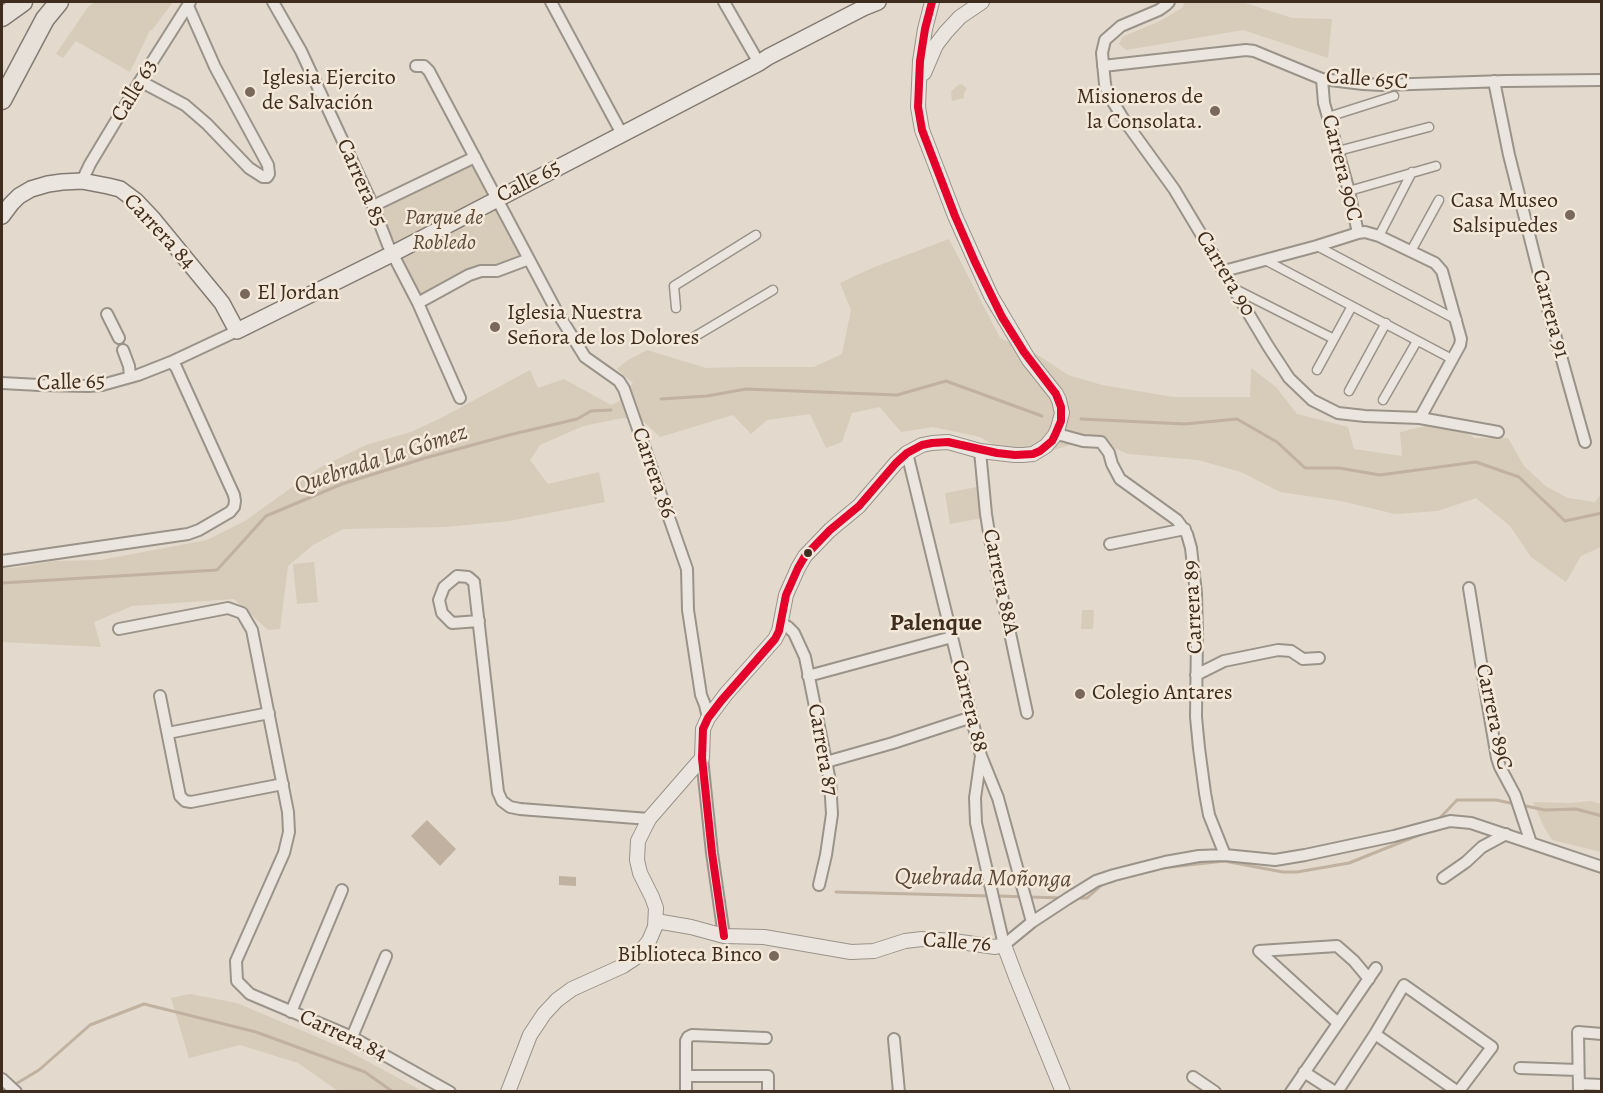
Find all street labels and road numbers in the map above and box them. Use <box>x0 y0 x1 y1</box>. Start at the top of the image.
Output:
street label: Calle 63 <box>106 55 164 127</box>
street label: Calle 65C <box>1325 64 1409 96</box>
street label: Carrera 90C <box>1315 112 1367 224</box>
street label: Carrera 85 <box>330 135 392 231</box>
street label: Calle 65 <box>492 155 566 209</box>
street label: Carrera 84 <box>117 189 201 275</box>
street label: Carrera 90 <box>1189 226 1261 322</box>
street label: Carrera 91 <box>1525 267 1575 361</box>
street label: Calle 65 <box>36 369 106 397</box>
street label: Carrera 86 <box>625 424 681 522</box>
street label: Carrera 88A <box>976 527 1024 637</box>
street label: Carrera 89 <box>1178 559 1210 655</box>
street label: Carrera 88 <box>945 657 993 755</box>
street label: Carrera 89C <box>1469 662 1517 772</box>
street label: Carrera 87 <box>801 702 843 798</box>
street label: Calle 76 <box>922 927 992 959</box>
street label: Carrera 84 <box>295 1004 391 1068</box>

